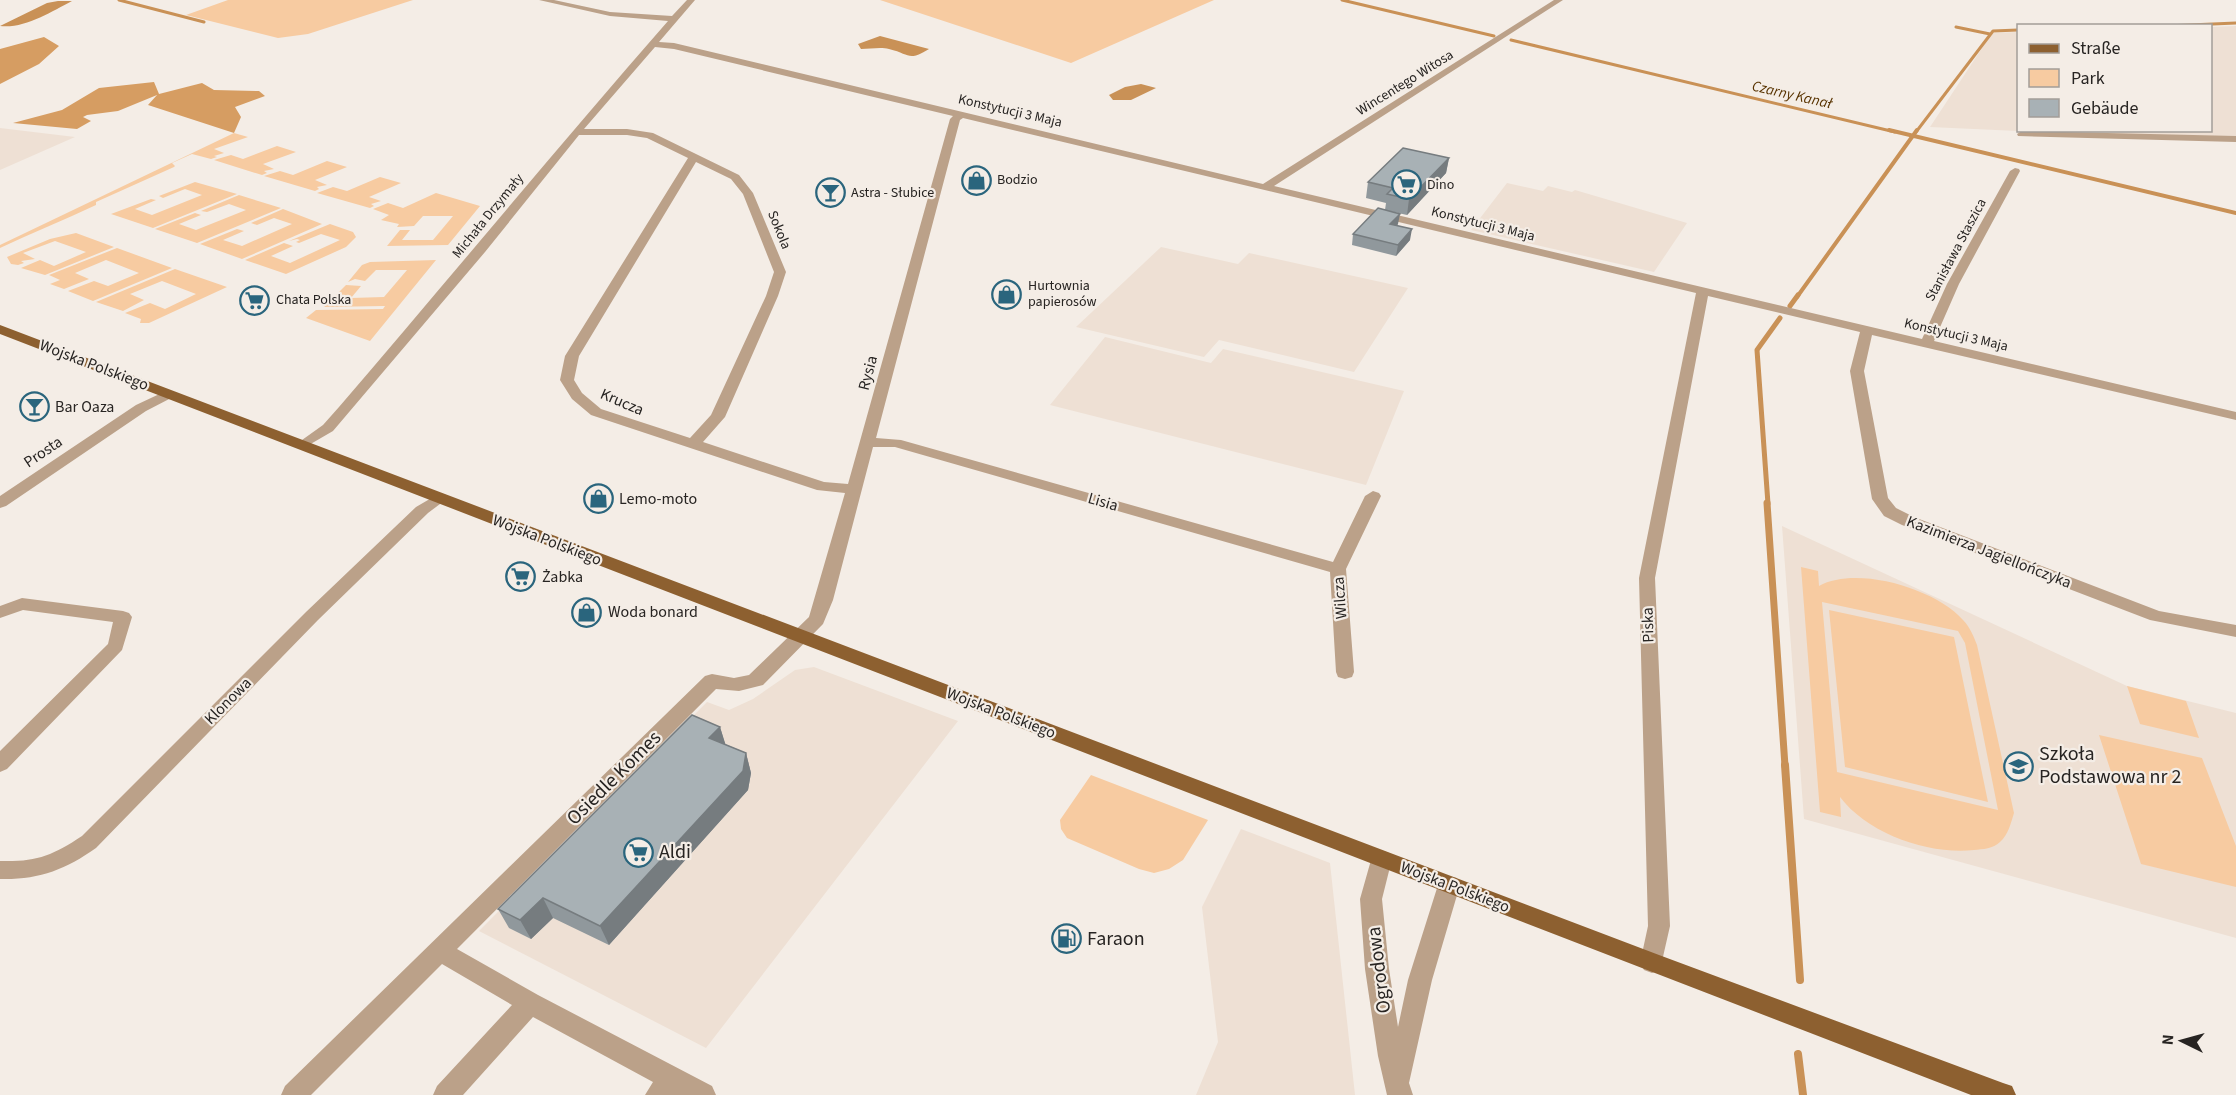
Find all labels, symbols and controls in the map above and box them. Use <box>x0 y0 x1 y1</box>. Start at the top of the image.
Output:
legend <box>2017 24 2212 132</box>
text: Straße <box>2071 36 2121 61</box>
street label: Wincentego Witosa <box>1353 45 1457 121</box>
text: Park <box>2071 66 2105 91</box>
water label: Czarny Kanał <box>1750 76 1836 115</box>
street label: Konstytucji 3 Maja <box>956 89 1064 133</box>
text: Gebäude <box>2071 96 2139 121</box>
shop icon: Bodzio <box>960 164 992 196</box>
street label: Michała Drzymały <box>448 169 529 263</box>
supermarket icon: Dino <box>1390 169 1422 201</box>
place label: Bodzio <box>997 170 1038 190</box>
place label: Dino <box>1427 175 1454 195</box>
bar icon: Astra - Słubice <box>814 177 846 209</box>
place label: Astra - Słubice <box>851 183 934 203</box>
street label: Stanisława Staszica <box>1920 195 1992 305</box>
street label: Konstytucji 3 Maja <box>1429 201 1537 247</box>
street label: Sokola <box>762 208 796 252</box>
place label: Hurtownia papierosów <box>1028 276 1097 312</box>
shop icon: Hurtownia papierosów <box>991 278 1023 310</box>
supermarket icon: Chata Polska <box>239 284 271 316</box>
place label: Chata Polska <box>276 290 351 310</box>
street label: Konstytucji 3 Maja <box>1902 313 2010 357</box>
street label: Wojska Polskiego <box>36 334 152 396</box>
street label: Rysia <box>853 353 883 393</box>
street label: Krucza <box>597 383 647 421</box>
bar icon: Bar Oaza <box>18 391 50 423</box>
place label: Bar Oaza <box>55 396 114 418</box>
street label: Prosta <box>19 431 67 473</box>
shop icon: Lemo-moto <box>582 483 614 515</box>
street label: Lisia <box>1085 487 1121 517</box>
place label: Lemo-moto <box>619 488 697 510</box>
street label: Wojska Polskiego <box>489 509 605 571</box>
street label: Kazimierza Jagiellończyka <box>1903 510 2075 594</box>
supermarket icon: Żabka <box>505 561 537 593</box>
place label: Żabka <box>542 566 583 588</box>
street label: Wilcza <box>1328 576 1352 620</box>
shop icon: Woda bonard <box>571 596 603 628</box>
place label: Woda bonard <box>608 601 698 623</box>
street label: Piska <box>1636 607 1660 643</box>
street label: Klonowa <box>199 672 257 730</box>
street label: Wojska Polskiego <box>943 682 1059 744</box>
street label: Osiedle Komes <box>560 724 668 832</box>
place label: Szkoła Podstawowa nr 2 <box>2039 740 2181 791</box>
school or university icon: Szkoła Podstawowa nr 2 <box>2002 750 2034 782</box>
supermarket icon: Aldi <box>622 836 654 868</box>
place label: Aldi <box>659 838 691 866</box>
street label: Wojska Polskiego <box>1397 856 1513 918</box>
fuel station icon: Faraon <box>1050 923 1082 955</box>
place label: Faraon <box>1087 925 1145 953</box>
street label: Ogrodowa <box>1360 925 1398 1015</box>
north arrow <box>2152 1011 2212 1071</box>
text: N <box>2157 1034 2179 1046</box>

